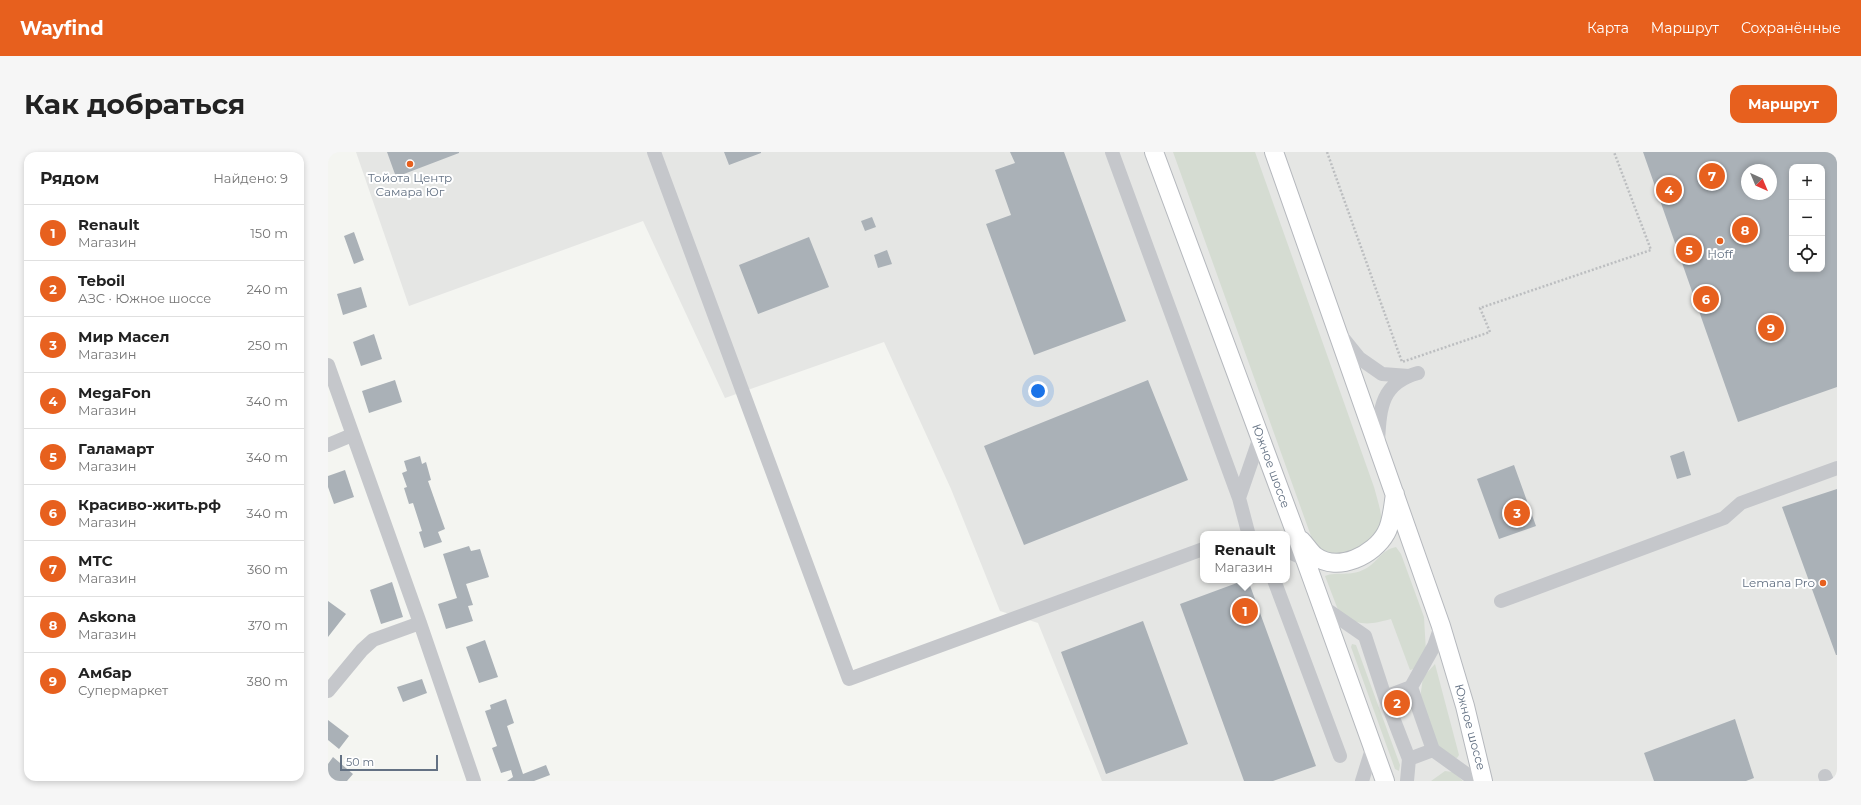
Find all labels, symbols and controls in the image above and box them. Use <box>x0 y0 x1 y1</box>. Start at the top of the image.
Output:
text: Wayfind <box>20 17 104 40</box>
text: Карта <box>1587 19 1629 37</box>
text: Маршрут <box>1651 19 1719 37</box>
text: Сохранённые <box>1741 19 1841 37</box>
button: Маршрут <box>1730 85 1837 123</box>
text: Как добраться <box>24 87 245 121</box>
marker: Тойота Центр Самара Юг <box>405 159 415 169</box>
pin: 7 <box>1699 161 1725 191</box>
north arrow <box>1741 164 1777 200</box>
map controls <box>1789 164 1825 272</box>
button: + <box>1789 164 1825 200</box>
text: Рядом <box>40 168 99 188</box>
text: Найдено: 9 <box>213 170 288 186</box>
place label: Тойота Центр Самара Юг <box>368 170 452 199</box>
pin: 4 <box>1656 175 1682 205</box>
button: − <box>1789 200 1825 236</box>
text: Renault <box>78 215 139 234</box>
pin: 8 <box>1732 215 1758 245</box>
text: 1 <box>50 225 56 241</box>
text: 150 m <box>250 225 288 241</box>
text: Магазин <box>78 234 137 250</box>
pin: 5 <box>1676 235 1702 265</box>
marker: Hoff <box>1715 236 1725 246</box>
button: locate <box>1789 236 1825 272</box>
place label: Hoff <box>1707 246 1734 261</box>
text: Teboil <box>78 271 125 290</box>
text: 2 <box>49 281 57 297</box>
text: 240 m <box>247 281 288 297</box>
pin: 6 <box>1693 284 1719 314</box>
text: АЗС · Южное шоссе <box>78 290 211 306</box>
pin: 9 <box>1758 313 1784 343</box>
text: Мир Масел <box>78 327 170 346</box>
text: 3 <box>49 337 57 353</box>
text: 250 m <box>247 337 288 353</box>
text: Магазин <box>78 346 137 362</box>
your location <box>1028 381 1048 401</box>
text: MegaFon <box>78 383 151 402</box>
text: 4 <box>49 393 57 409</box>
text: 340 m <box>246 393 288 409</box>
text: Магазин <box>78 402 137 418</box>
street label: Южное шоссе <box>1249 422 1294 510</box>
text: Галамарт <box>78 439 154 458</box>
text: 5 <box>49 449 57 465</box>
text: 340 m <box>246 449 288 465</box>
text: Магазин <box>78 458 137 474</box>
text: Красиво-жить.рф <box>78 495 221 514</box>
pin: 3 <box>1504 498 1530 528</box>
text: 6 <box>49 505 57 521</box>
text: 340 m <box>246 505 288 521</box>
text: Магазин <box>78 514 137 530</box>
popup <box>1200 531 1290 583</box>
text: Renault <box>1214 540 1276 559</box>
text: МТС <box>78 551 113 570</box>
text: Магазин <box>1214 559 1273 575</box>
text: 7 <box>49 561 57 577</box>
text: 360 m <box>247 561 288 577</box>
text: Магазин <box>78 570 137 586</box>
place label: Lemana Pro <box>1742 575 1815 590</box>
marker: Lemana Pro <box>1818 578 1828 588</box>
pin: 1 <box>1232 596 1258 626</box>
text: Askona <box>78 607 136 626</box>
text: 8 <box>49 617 57 633</box>
text: 370 m <box>248 617 288 633</box>
text: Магазин <box>78 626 137 642</box>
text: Амбар <box>78 663 132 682</box>
text: 9 <box>49 673 57 689</box>
text: 380 m <box>247 673 288 689</box>
text: Супермаркет <box>78 682 168 698</box>
street label: Южное шоссе <box>1452 682 1489 772</box>
pin: 2 <box>1384 688 1410 718</box>
scale bar <box>340 753 438 772</box>
text: 50 m <box>346 755 374 769</box>

